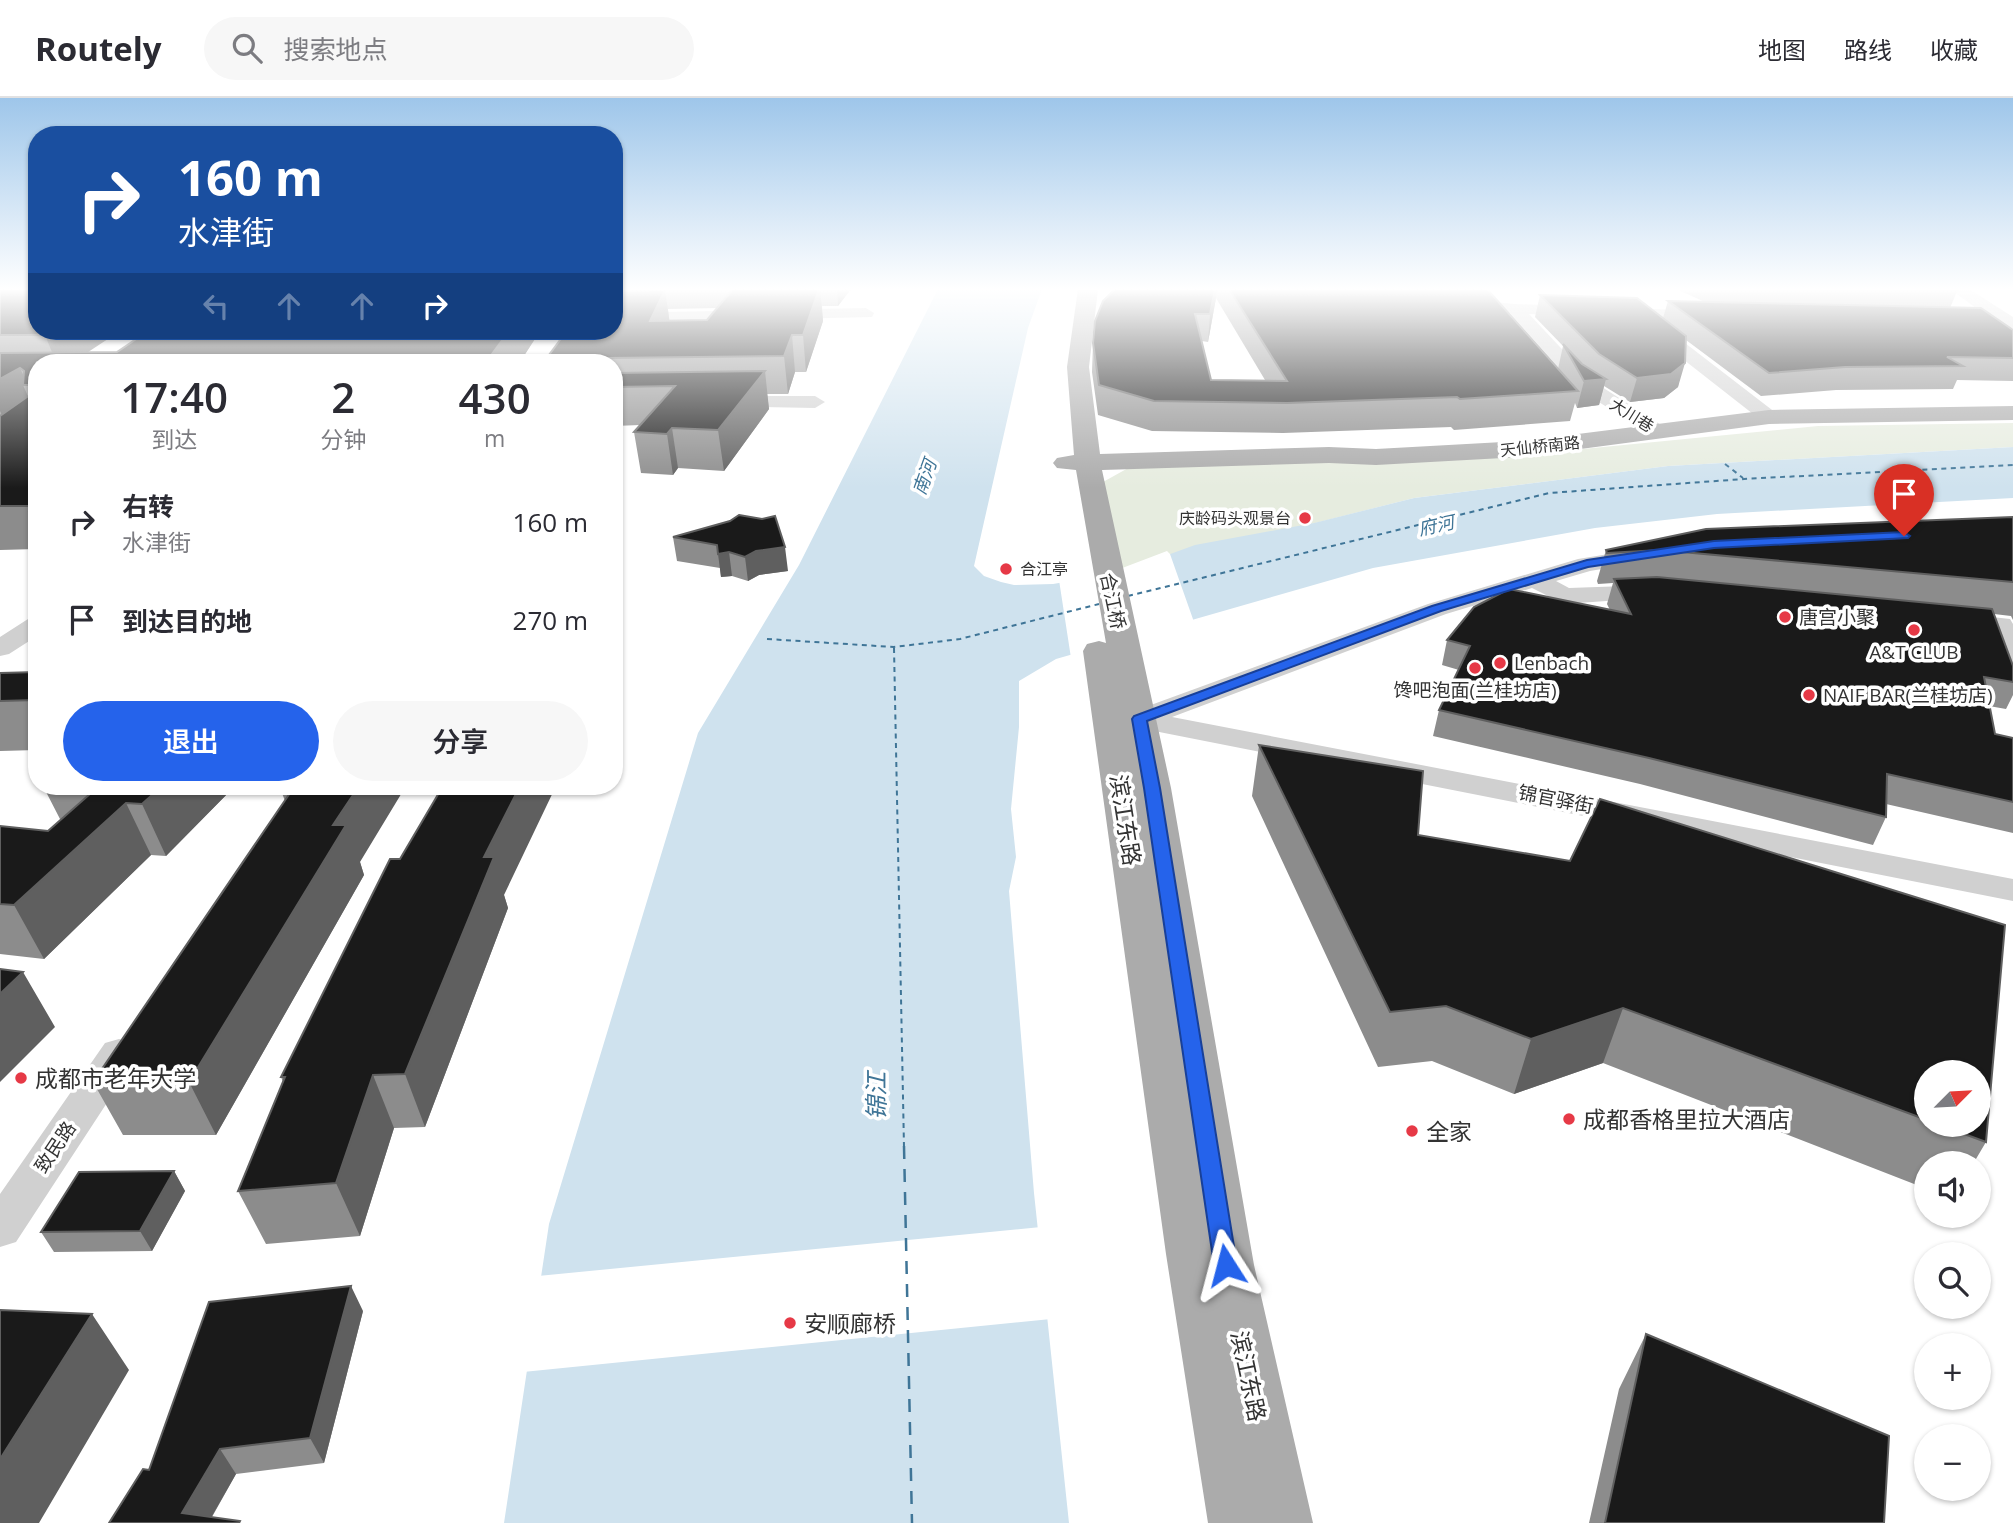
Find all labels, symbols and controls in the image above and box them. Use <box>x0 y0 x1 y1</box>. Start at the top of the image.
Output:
search box <box>204 17 694 80</box>
text: Routely <box>35 26 162 71</box>
icon: search <box>228 29 266 67</box>
text: 搜索地点 <box>284 31 388 67</box>
text: 地图 <box>1758 33 1806 66</box>
text: 路线 <box>1844 33 1892 66</box>
text: 收藏 <box>1930 33 1978 66</box>
text: 160 m <box>178 144 323 210</box>
icon: right <box>63 154 154 245</box>
text: 水津街 <box>178 210 274 253</box>
icon: left <box>197 287 235 325</box>
icon: ahead <box>270 287 308 325</box>
icon: ahead <box>343 287 381 325</box>
icon: right <box>416 287 454 325</box>
text: 17:40 <box>120 368 228 425</box>
text: 2 <box>331 368 355 425</box>
text: 430 <box>459 369 531 426</box>
street label: 大川巷 <box>1606 393 1658 437</box>
text: m <box>484 422 505 454</box>
text: 到达 <box>151 423 197 455</box>
text: 分钟 <box>320 423 366 455</box>
street label: 天仙桥南路 <box>1499 431 1581 461</box>
water label: 南河 <box>907 453 942 498</box>
pin <box>1874 464 1934 536</box>
icon: arrive <box>1885 475 1923 513</box>
text: 右转 <box>122 488 174 524</box>
icon: right <box>63 503 101 541</box>
text: 160 m <box>513 504 588 540</box>
place label: 庆龄码头观景台 <box>1179 507 1291 529</box>
water label: 府河 <box>1416 509 1459 540</box>
marker: 庆龄码头观景台 <box>1297 510 1313 526</box>
text: 水津街 <box>122 526 191 558</box>
place label: 合江亭 <box>1020 558 1068 580</box>
marker: 合江亭 <box>998 561 1014 577</box>
street label: 合江桥 <box>1094 570 1132 632</box>
icon: arrive <box>63 601 101 639</box>
text: 270 m <box>513 602 588 638</box>
text: 到达目的地 <box>122 603 252 639</box>
place label: 唐宫小聚 <box>1799 604 1875 630</box>
marker: 唐宫小聚 <box>1777 609 1793 625</box>
marker: A&T CLUB <box>1906 622 1922 638</box>
place label: A&T CLUB <box>1869 639 1959 665</box>
place label: Lenbach <box>1514 650 1589 676</box>
marker: Lenbach <box>1492 655 1508 671</box>
marker: 馋吧泡面(兰桂坊店) <box>1467 660 1483 676</box>
place label: 馋吧泡面(兰桂坊店) <box>1393 677 1557 703</box>
place label: NAIF BAR(兰桂坊店) <box>1823 682 1993 708</box>
marker: NAIF BAR(兰桂坊店) <box>1801 687 1817 703</box>
button: 退出 <box>63 701 319 781</box>
button: 分享 <box>333 701 588 781</box>
street label: 滨江东路 <box>1103 772 1149 868</box>
street label: 锦官驿街 <box>1516 779 1596 819</box>
north arrow <box>1914 1060 1992 1138</box>
map controls <box>1914 1060 1991 1501</box>
place label: 成都市老年大学 <box>35 1062 196 1094</box>
water label: 锦江 <box>859 1069 892 1120</box>
marker: 成都市老年大学 <box>13 1070 29 1086</box>
place label: 成都香格里拉大酒店 <box>1583 1103 1790 1135</box>
marker: 成都香格里拉大酒店 <box>1561 1111 1577 1127</box>
place label: 全家 <box>1426 1115 1472 1147</box>
street label: 致民路 <box>28 1116 82 1178</box>
marker: 全家 <box>1404 1123 1420 1139</box>
button: sound <box>1914 1151 1991 1228</box>
position arrow <box>1189 1228 1263 1302</box>
button: search <box>1914 1242 1991 1319</box>
place label: 安顺廊桥 <box>804 1307 896 1339</box>
marker: 安顺廊桥 <box>782 1315 798 1331</box>
street label: 滨江东路 <box>1224 1328 1274 1424</box>
button: + <box>1914 1333 1991 1410</box>
button: − <box>1914 1424 1991 1501</box>

